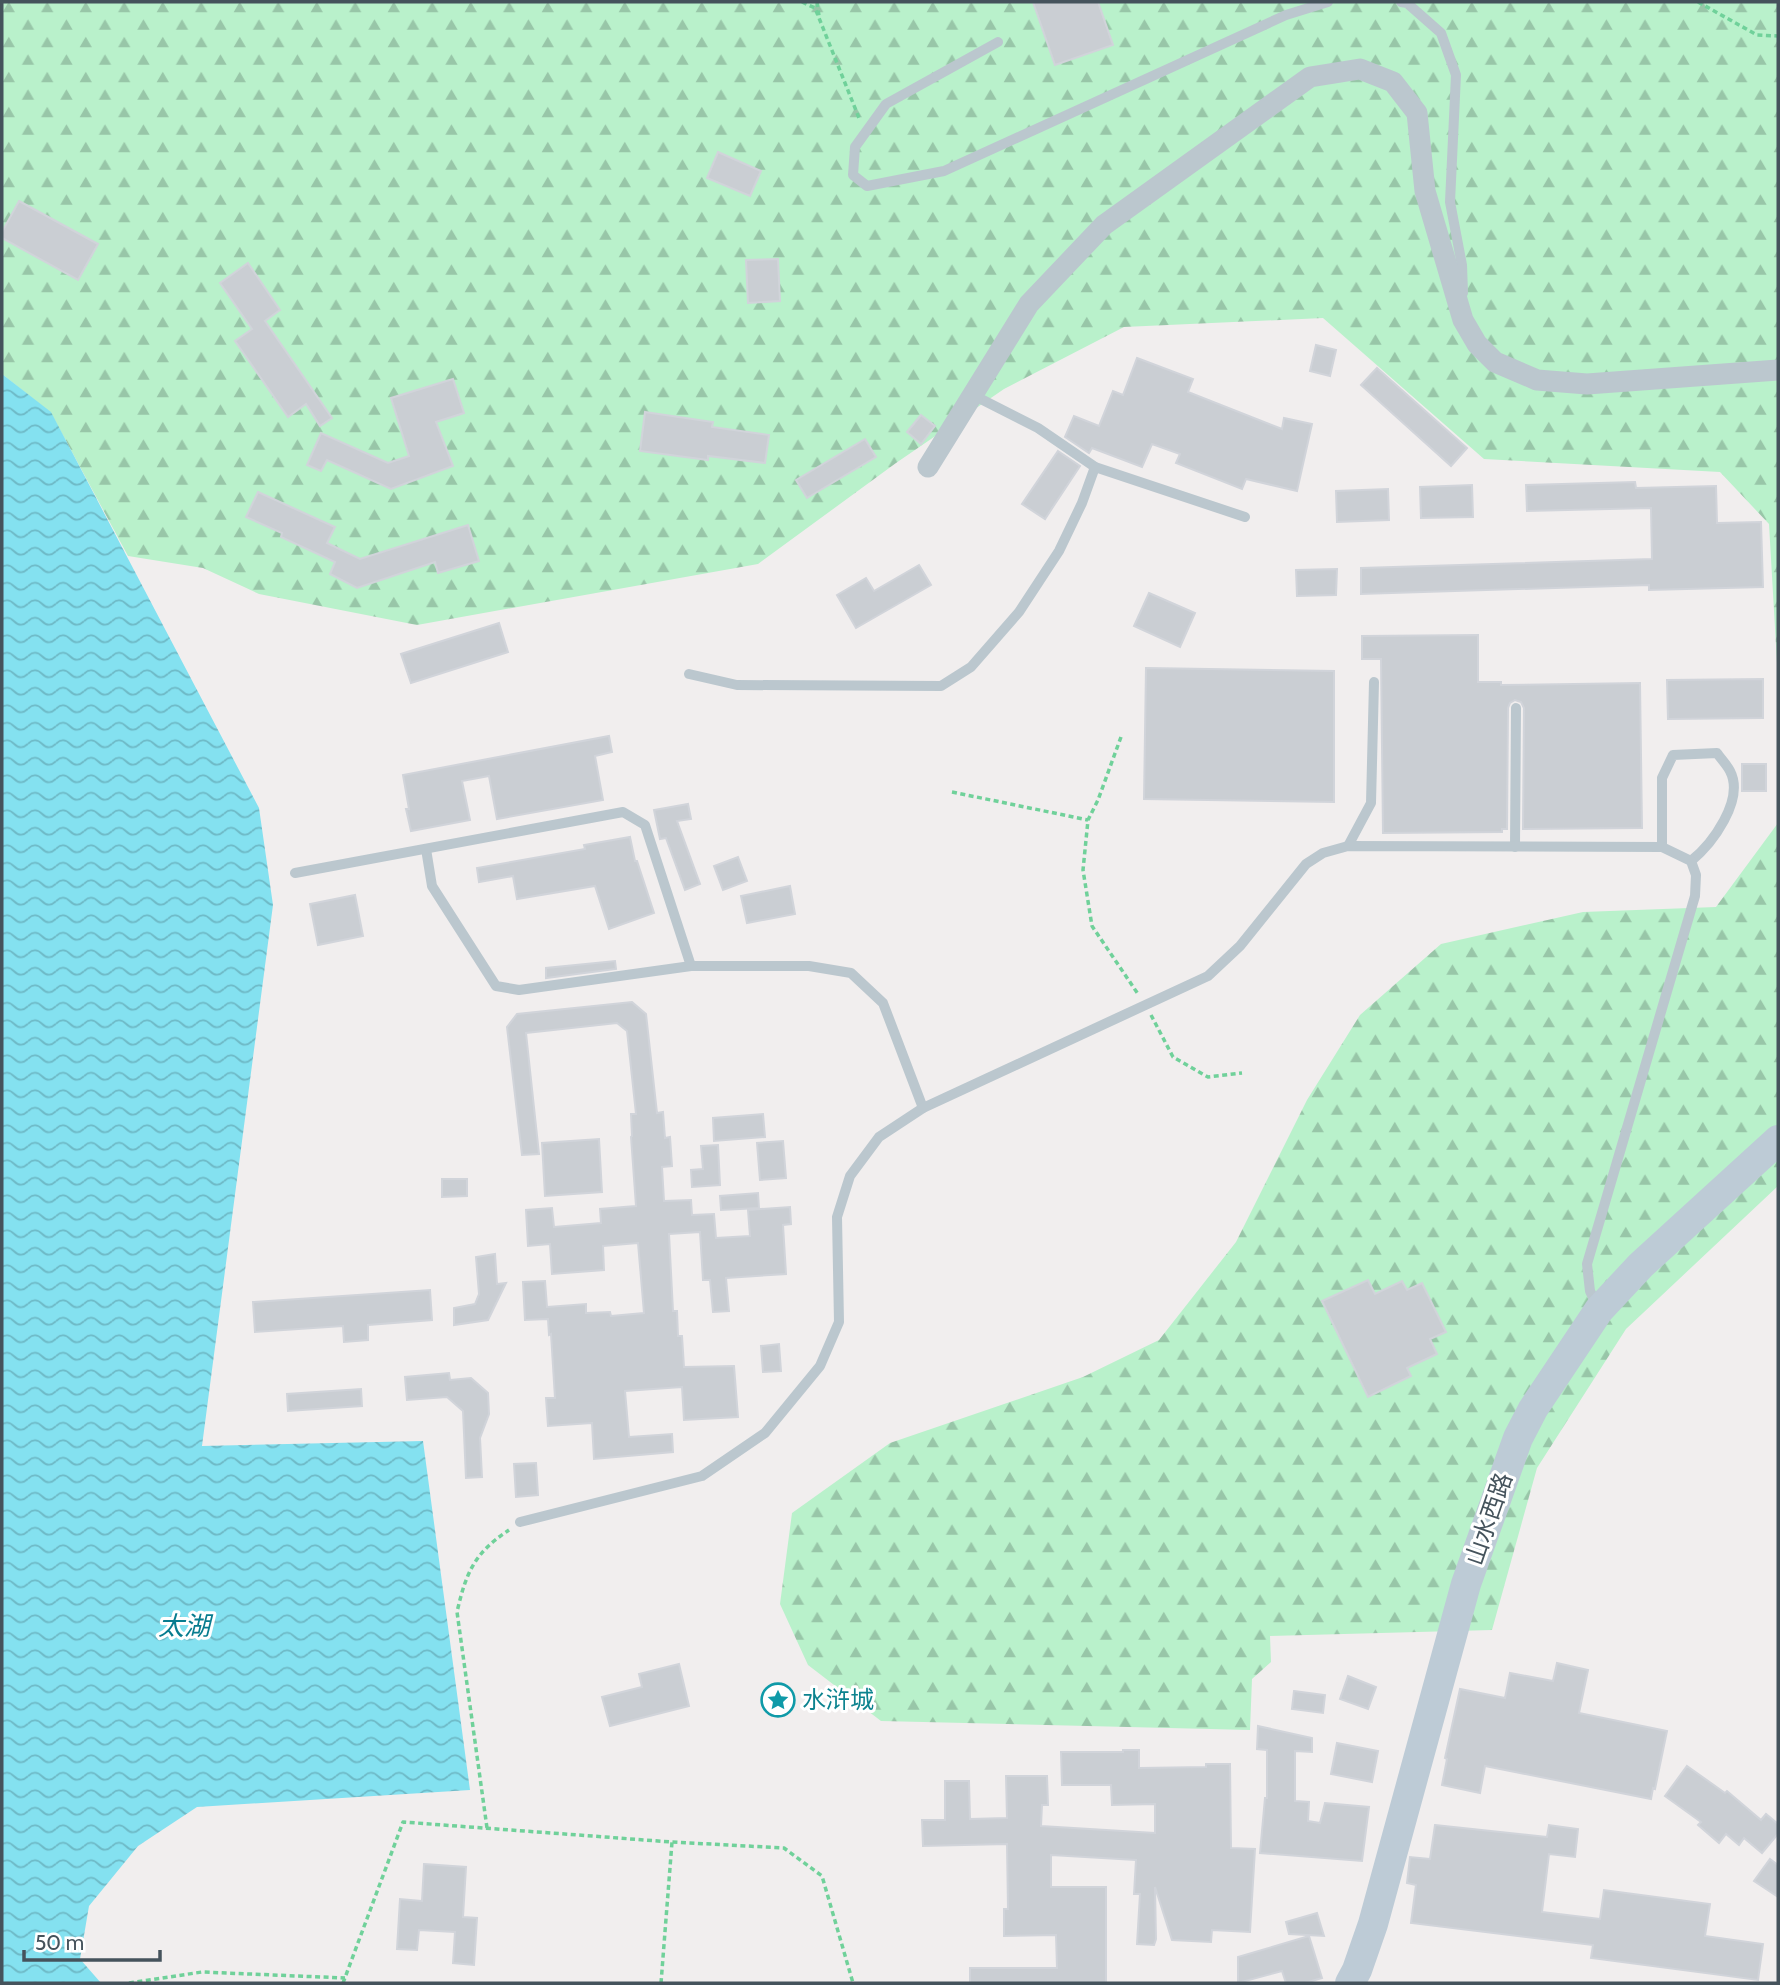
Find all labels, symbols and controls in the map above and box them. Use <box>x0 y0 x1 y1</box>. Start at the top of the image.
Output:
street label: 山水西路 <box>1459 1469 1518 1569</box>
water label: 太湖 <box>158 1610 214 1642</box>
place icon: 水浒城 <box>759 1681 797 1719</box>
place label: 水浒城 <box>802 1685 874 1714</box>
scale bar <box>24 1918 161 1962</box>
text: 50 m <box>35 1930 84 1955</box>

